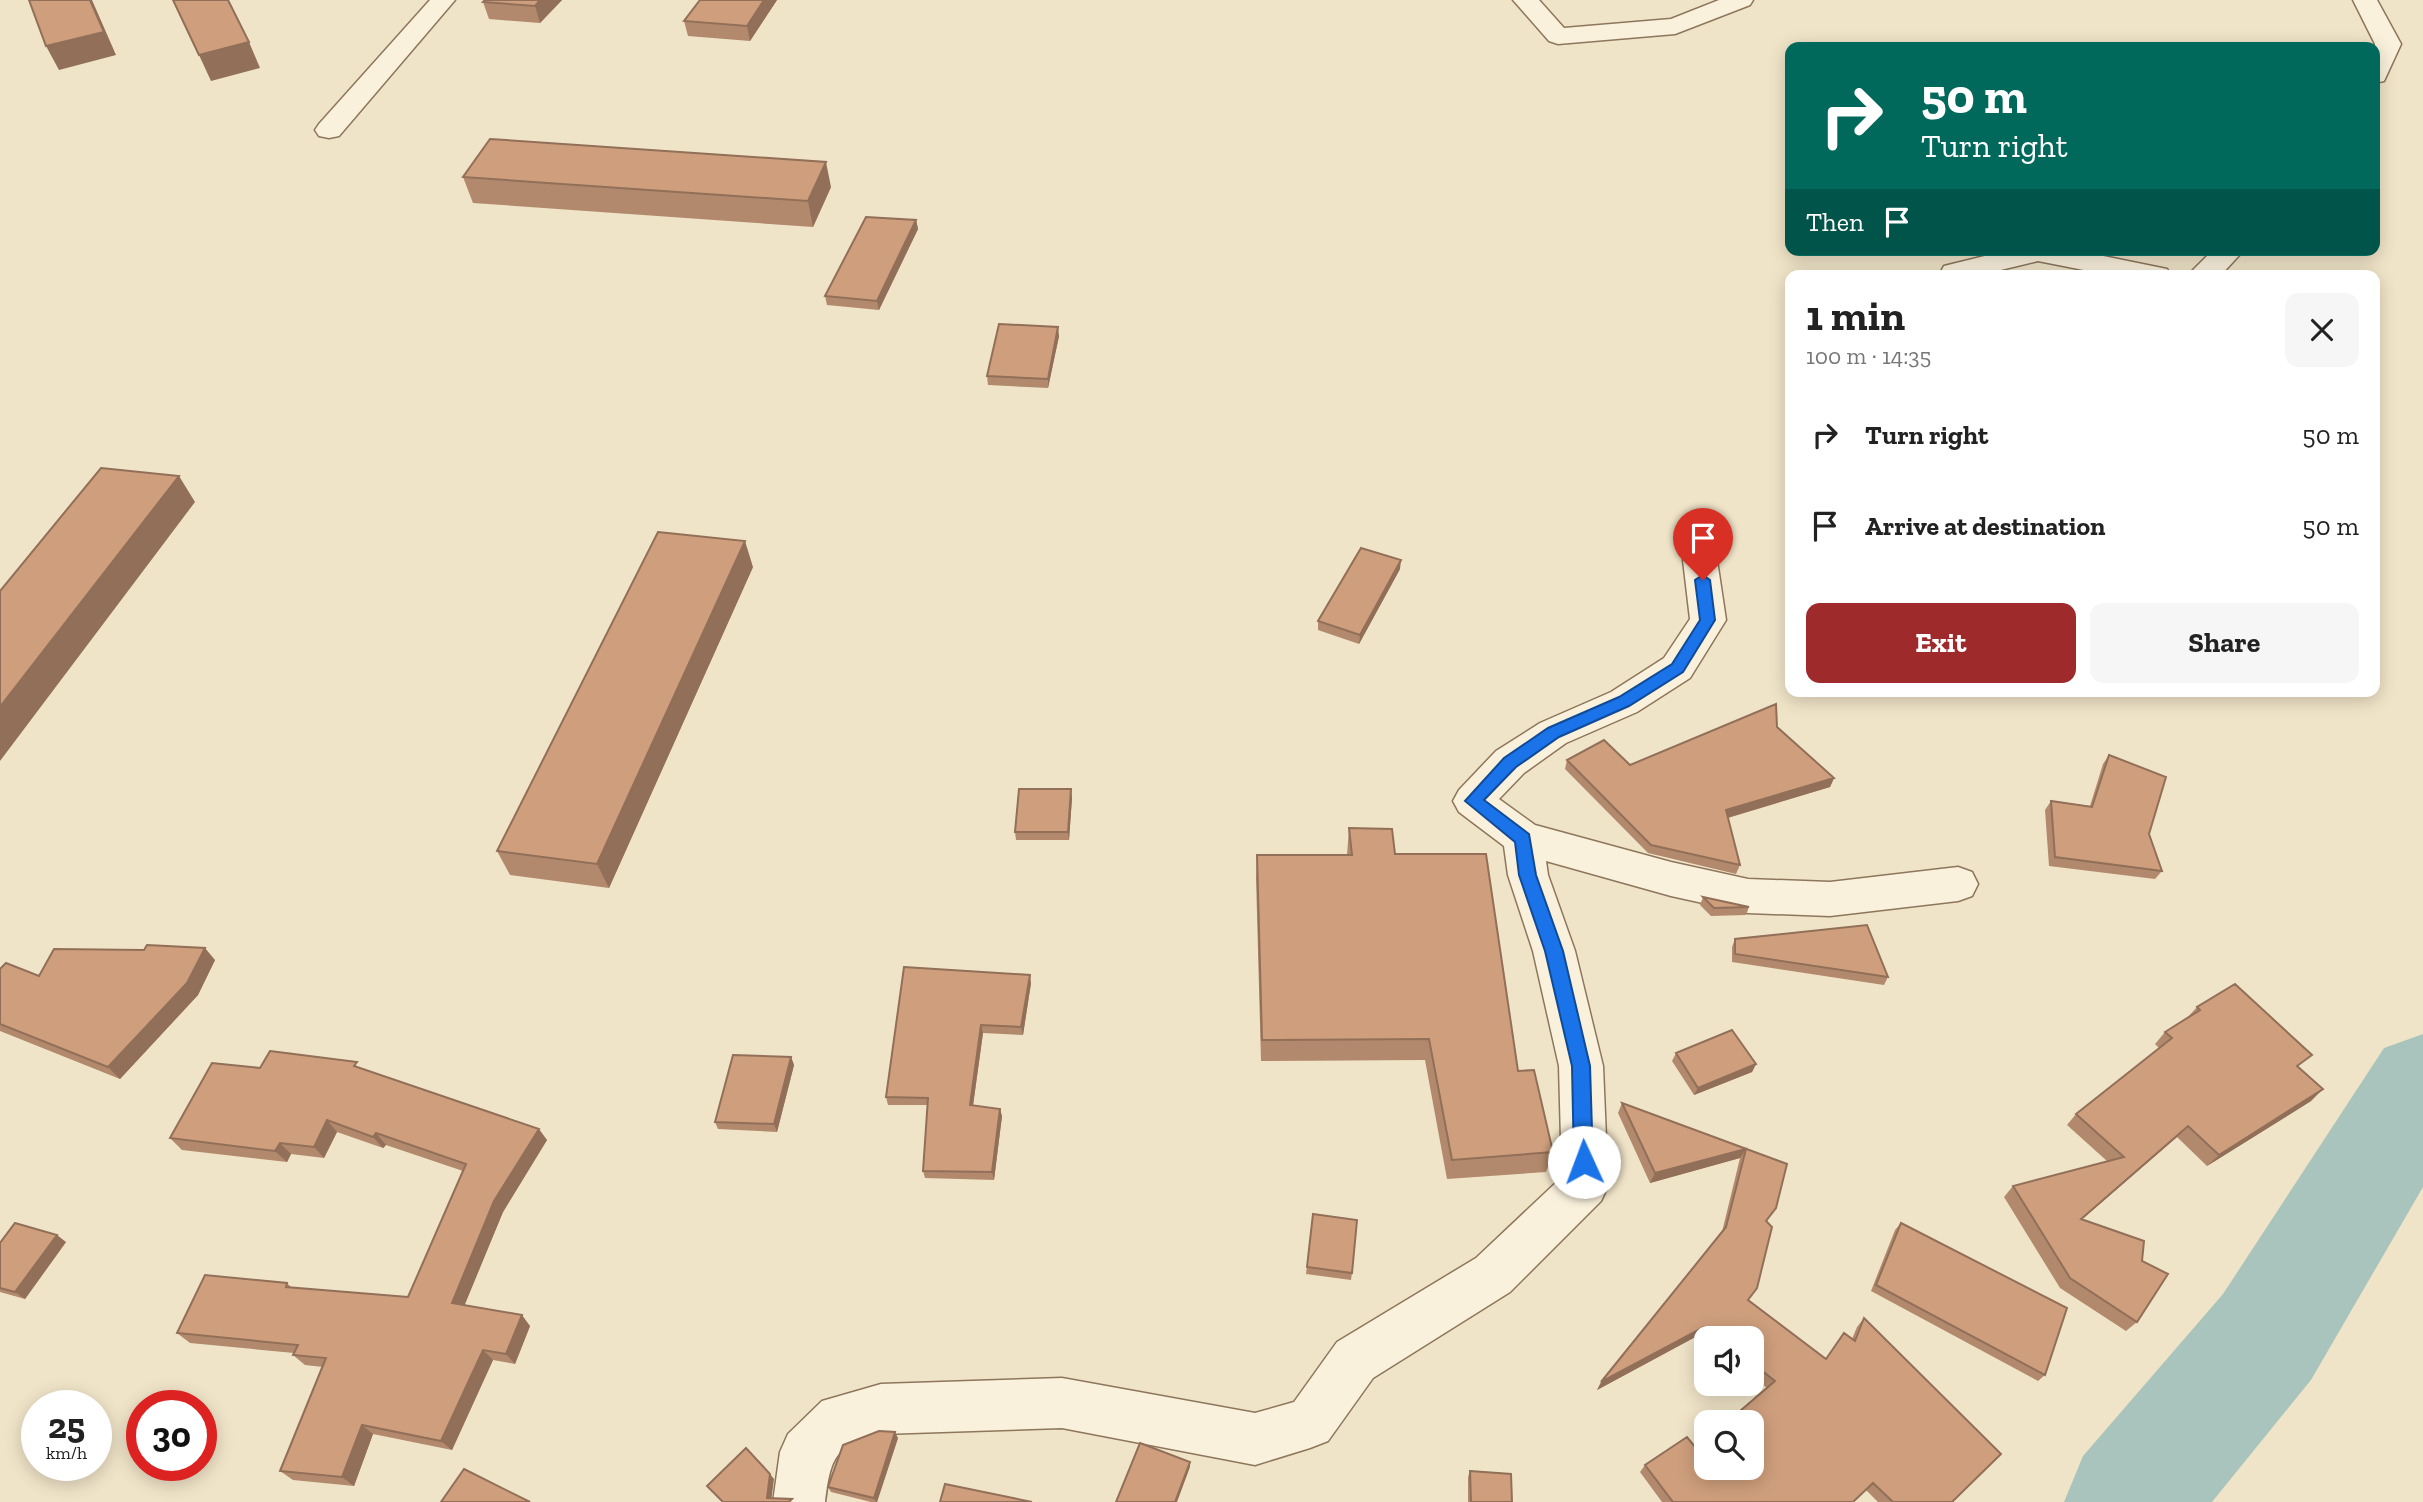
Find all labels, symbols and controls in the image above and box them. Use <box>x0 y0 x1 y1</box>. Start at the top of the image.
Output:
text: 50 m <box>1921 67 2027 126</box>
icon: right <box>1806 70 1897 161</box>
text: Turn right <box>1921 127 2068 165</box>
icon: arrive <box>1878 203 1916 241</box>
text: Then <box>1806 206 1864 238</box>
text: 1 min <box>1806 290 1905 341</box>
button: close <box>2285 293 2359 367</box>
text: 100 m · 14:35 <box>1806 342 1931 370</box>
icon: right <box>1806 416 1844 454</box>
text: Turn right <box>1865 419 1988 451</box>
text: 50 m <box>2302 419 2359 451</box>
icon: arrive <box>1806 507 1844 545</box>
pin <box>1673 508 1733 580</box>
text: Arrive at destination <box>1865 510 2105 542</box>
text: 50 m <box>2302 510 2359 542</box>
icon: arrive <box>1684 519 1722 557</box>
button: Exit <box>1806 603 2076 683</box>
button: Share <box>2090 603 2359 683</box>
position arrow <box>1547 1125 1621 1199</box>
map controls <box>1694 1326 1764 1480</box>
button: sound <box>1694 1326 1764 1396</box>
speed limit sign: 30 <box>126 1390 217 1481</box>
text: 25 <box>48 1405 85 1447</box>
button: search <box>1694 1410 1764 1480</box>
text: km/h <box>46 1442 87 1464</box>

